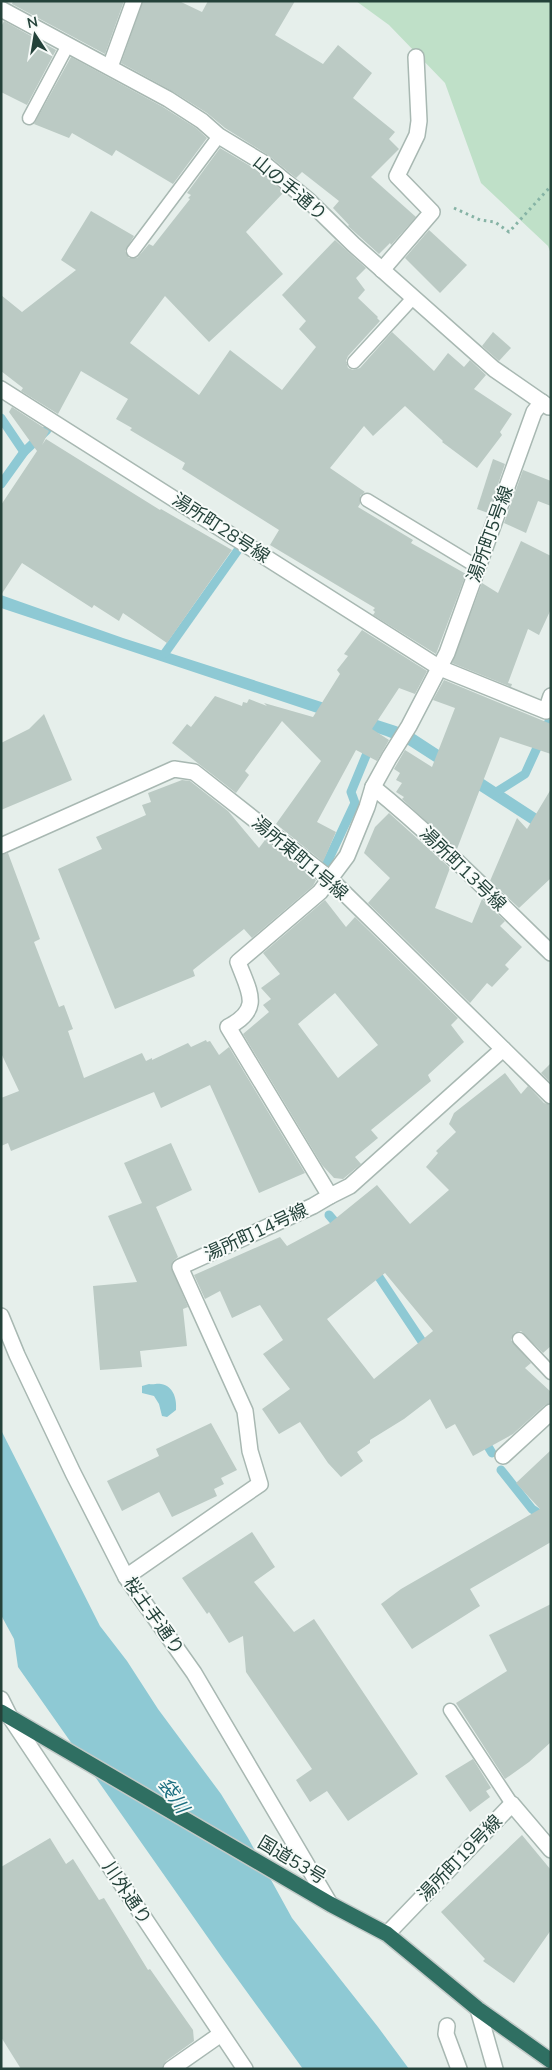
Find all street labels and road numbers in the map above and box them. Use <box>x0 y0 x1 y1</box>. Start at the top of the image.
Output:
street label: 山の手通り <box>248 150 332 225</box>
street label: 湯所町5号線 <box>461 483 518 585</box>
street label: 湯所町28号線 <box>168 488 274 568</box>
street label: 湯所東町1号線 <box>247 811 353 905</box>
street label: 湯所町13号線 <box>415 822 511 916</box>
street label: 湯所町14号線 <box>200 1198 311 1266</box>
street label: 桜土手通り <box>119 1572 190 1659</box>
street label: 湯所町19号線 <box>413 1810 507 1906</box>
street label: 国道53号 <box>254 1830 331 1889</box>
street label: 川外通り <box>98 1856 157 1929</box>

